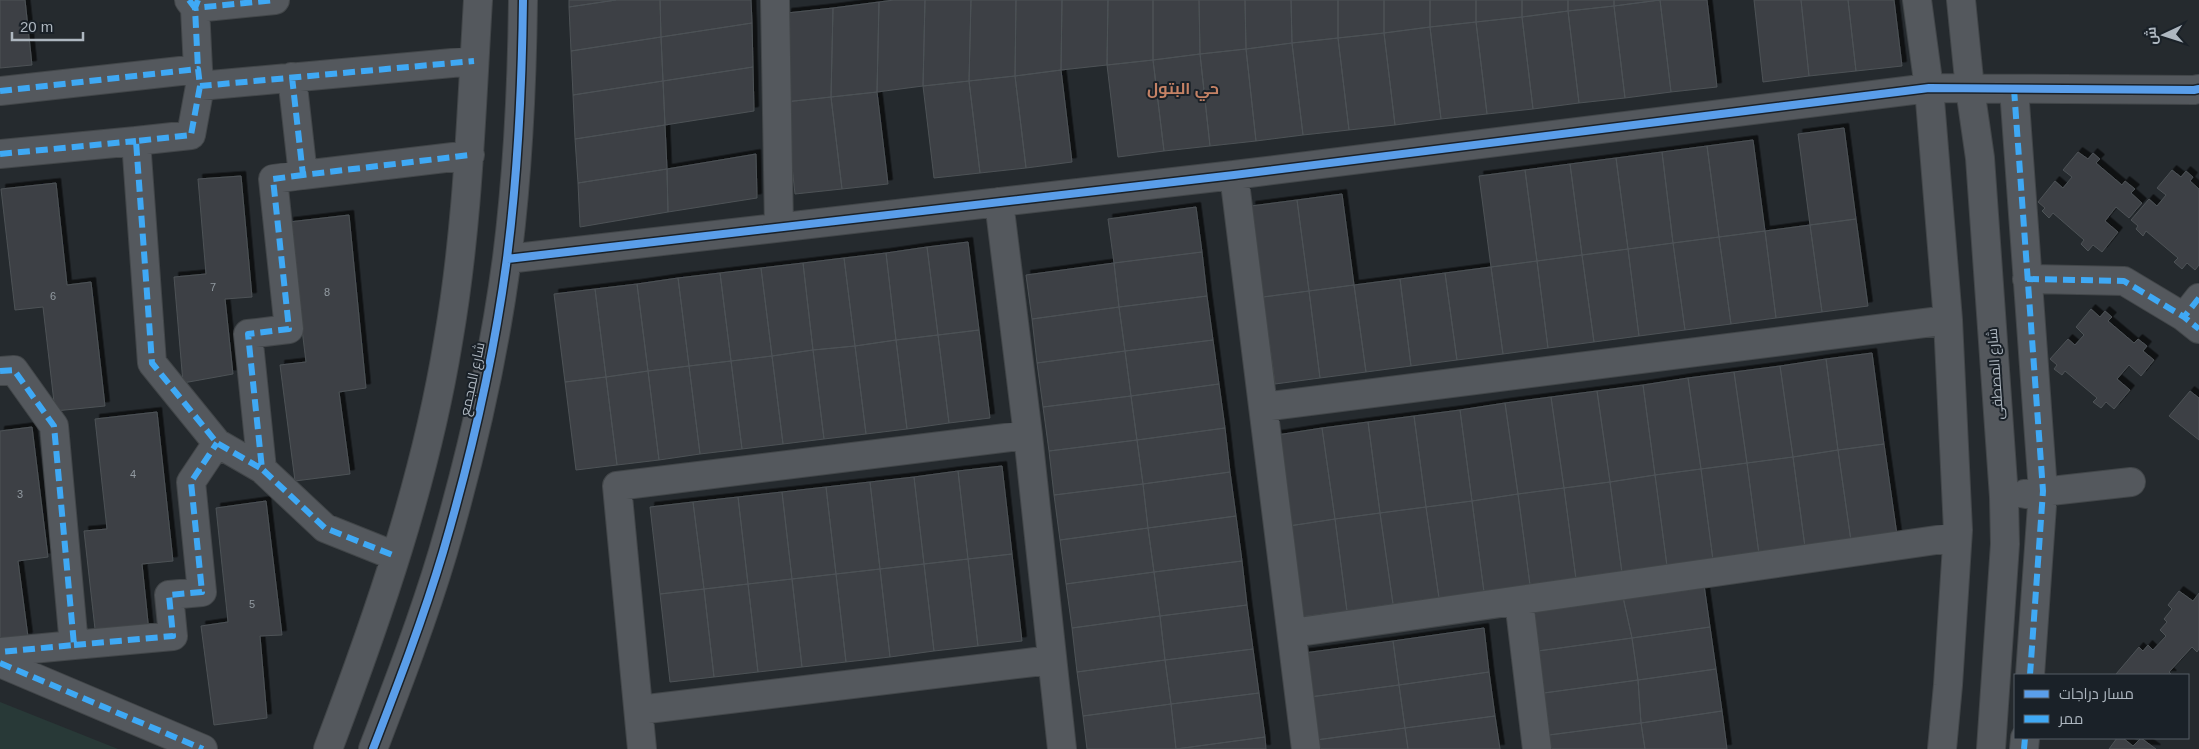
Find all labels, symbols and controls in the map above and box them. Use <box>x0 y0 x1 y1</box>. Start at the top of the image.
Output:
scale bar <box>12 10 84 42</box>
north arrow <box>2139 10 2189 60</box>
text: 20 m <box>20 18 53 35</box>
text: ش <box>2142 26 2161 45</box>
district label: حي البتول <box>1147 80 1219 101</box>
house number: 7 <box>210 281 216 293</box>
house number: 8 <box>324 286 330 298</box>
house number: 6 <box>50 290 56 302</box>
street label: شارع المصطفى <box>1984 328 2007 420</box>
street label: شارع المجمع <box>456 341 489 417</box>
house number: 4 <box>130 468 136 480</box>
house number: 3 <box>17 488 23 500</box>
house number: 5 <box>249 598 255 610</box>
legend <box>2014 674 2189 739</box>
text: مسار دراجات <box>2059 685 2134 703</box>
text: ممر <box>2058 710 2083 728</box>

